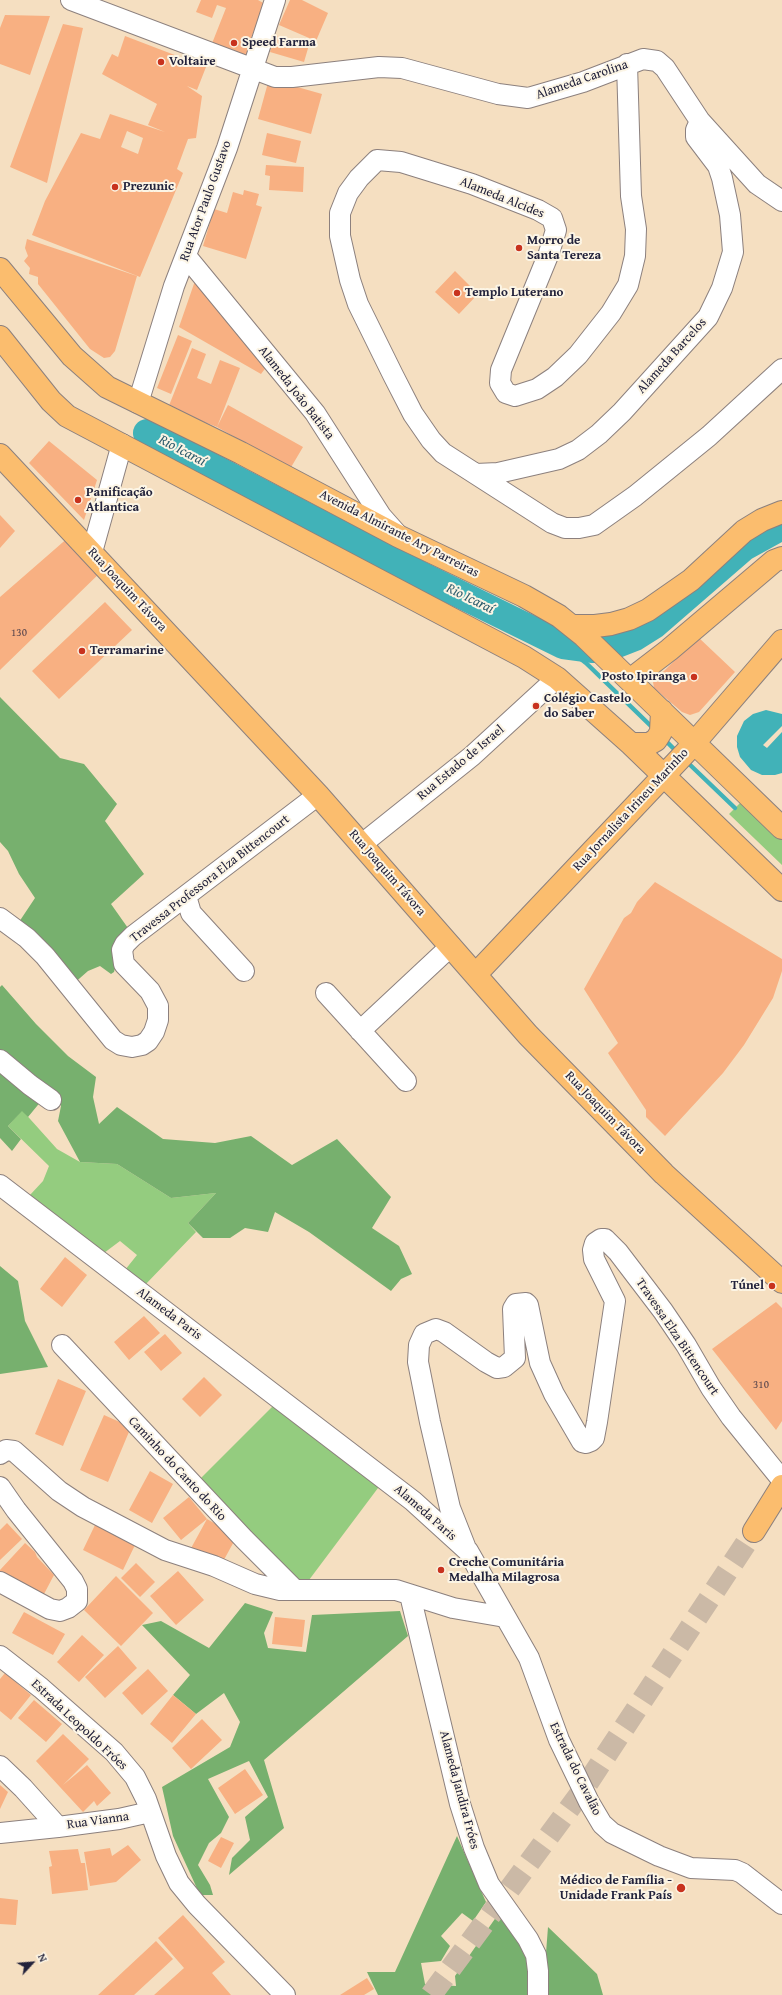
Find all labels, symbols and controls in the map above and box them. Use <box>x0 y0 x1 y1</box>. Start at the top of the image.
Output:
place label: Speed Farma <box>242 35 316 51</box>
marker: Speed Farma <box>229 38 239 48</box>
place label: Voltaire <box>169 54 216 70</box>
marker: Voltaire <box>156 57 166 67</box>
street label: Alameda Carolina <box>534 57 630 103</box>
street label: Rua Ator Paulo Gustavo <box>177 138 235 264</box>
street label: Alameda Alcides <box>458 174 546 222</box>
place label: Prezunic <box>123 179 174 195</box>
marker: Prezunic <box>110 182 120 192</box>
place label: Morro de Santa Tereza <box>527 233 601 264</box>
marker: Morro de Santa Tereza <box>514 243 524 253</box>
place label: Templo Luterano <box>465 285 564 301</box>
marker: Templo Luterano <box>452 288 462 298</box>
street label: Alameda Barcelos <box>634 315 710 397</box>
street label: Alameda João Batista <box>255 343 337 443</box>
water label: Rio Icaraí <box>156 432 208 470</box>
place label: Panificação Atlantica <box>86 485 153 516</box>
street label: Avenida Almirante Ary Parreiras <box>317 487 481 581</box>
marker: Panificação Atlantica <box>73 495 83 505</box>
street label: Rua Joaquim Távora <box>84 545 170 635</box>
water label: Rio Icaraí <box>443 580 497 618</box>
house number: 130 <box>11 626 27 640</box>
place label: Terramarine <box>90 643 164 659</box>
marker: Terramarine <box>77 646 87 656</box>
place label: Posto Ipiranga <box>602 669 686 685</box>
marker: Posto Ipiranga <box>689 672 699 682</box>
place label: Colégio Castelo do Saber <box>544 691 631 722</box>
marker: Colégio Castelo do Saber <box>531 701 541 711</box>
street label: Rua Estado de Israel <box>414 722 508 804</box>
street label: Rua Jornalista Irineu Marinho <box>570 745 692 875</box>
street label: Travessa Professora Elza Bittencourt <box>127 812 293 946</box>
street label: Rua Joaquim Távora <box>345 827 429 919</box>
street label: Rua Joaquim Távora <box>562 1068 648 1158</box>
street label: Travessa Elza Bittencourt <box>632 1275 722 1399</box>
place label: Túnel <box>731 1278 764 1294</box>
marker: Túnel <box>767 1281 777 1291</box>
street label: Alameda Paris <box>133 1284 205 1344</box>
house number: 310 <box>753 1378 769 1392</box>
street label: Caminho do Canto do Rio <box>125 1414 229 1524</box>
street label: Alameda Paris <box>391 1482 459 1544</box>
place label: Creche Comunitária Medalha Milagrosa <box>449 1555 564 1586</box>
marker: Creche Comunitária Medalha Milagrosa <box>436 1565 446 1575</box>
street label: Estrada Leopoldo Fróes <box>28 1676 130 1774</box>
street label: Estrada do Cavalão <box>546 1720 604 1818</box>
street label: Alameda Jandira Fróes <box>436 1729 482 1851</box>
street label: Rua Vianna <box>66 1809 130 1833</box>
place label: Médico de Família - Unidade Frank País <box>560 1873 672 1904</box>
marker: Médico de Família - Unidade Frank País <box>675 1882 687 1894</box>
north arrow <box>12 1943 52 1983</box>
text: N <box>34 1951 52 1965</box>

